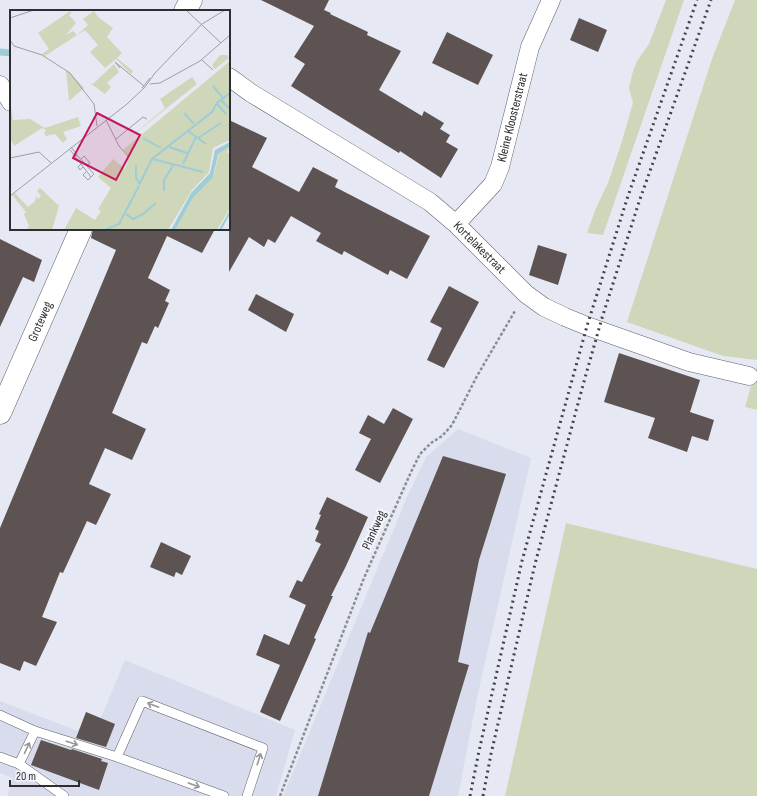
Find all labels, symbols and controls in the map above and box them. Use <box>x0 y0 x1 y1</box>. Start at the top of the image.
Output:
inset map <box>10 10 230 230</box>
street label: Kleine Kloosterstraat <box>494 71 531 164</box>
street label: Kortelakestraat <box>450 218 509 277</box>
street label: Groteweg <box>24 299 56 344</box>
street label: Plankweg <box>358 508 390 552</box>
one-way arrow <box>147 701 159 709</box>
one-way arrow <box>65 739 77 747</box>
one-way arrow <box>24 742 31 754</box>
one-way arrow <box>256 753 263 766</box>
scale bar <box>10 762 79 788</box>
text: 20 m <box>16 769 36 784</box>
one-way arrow <box>188 782 200 790</box>

